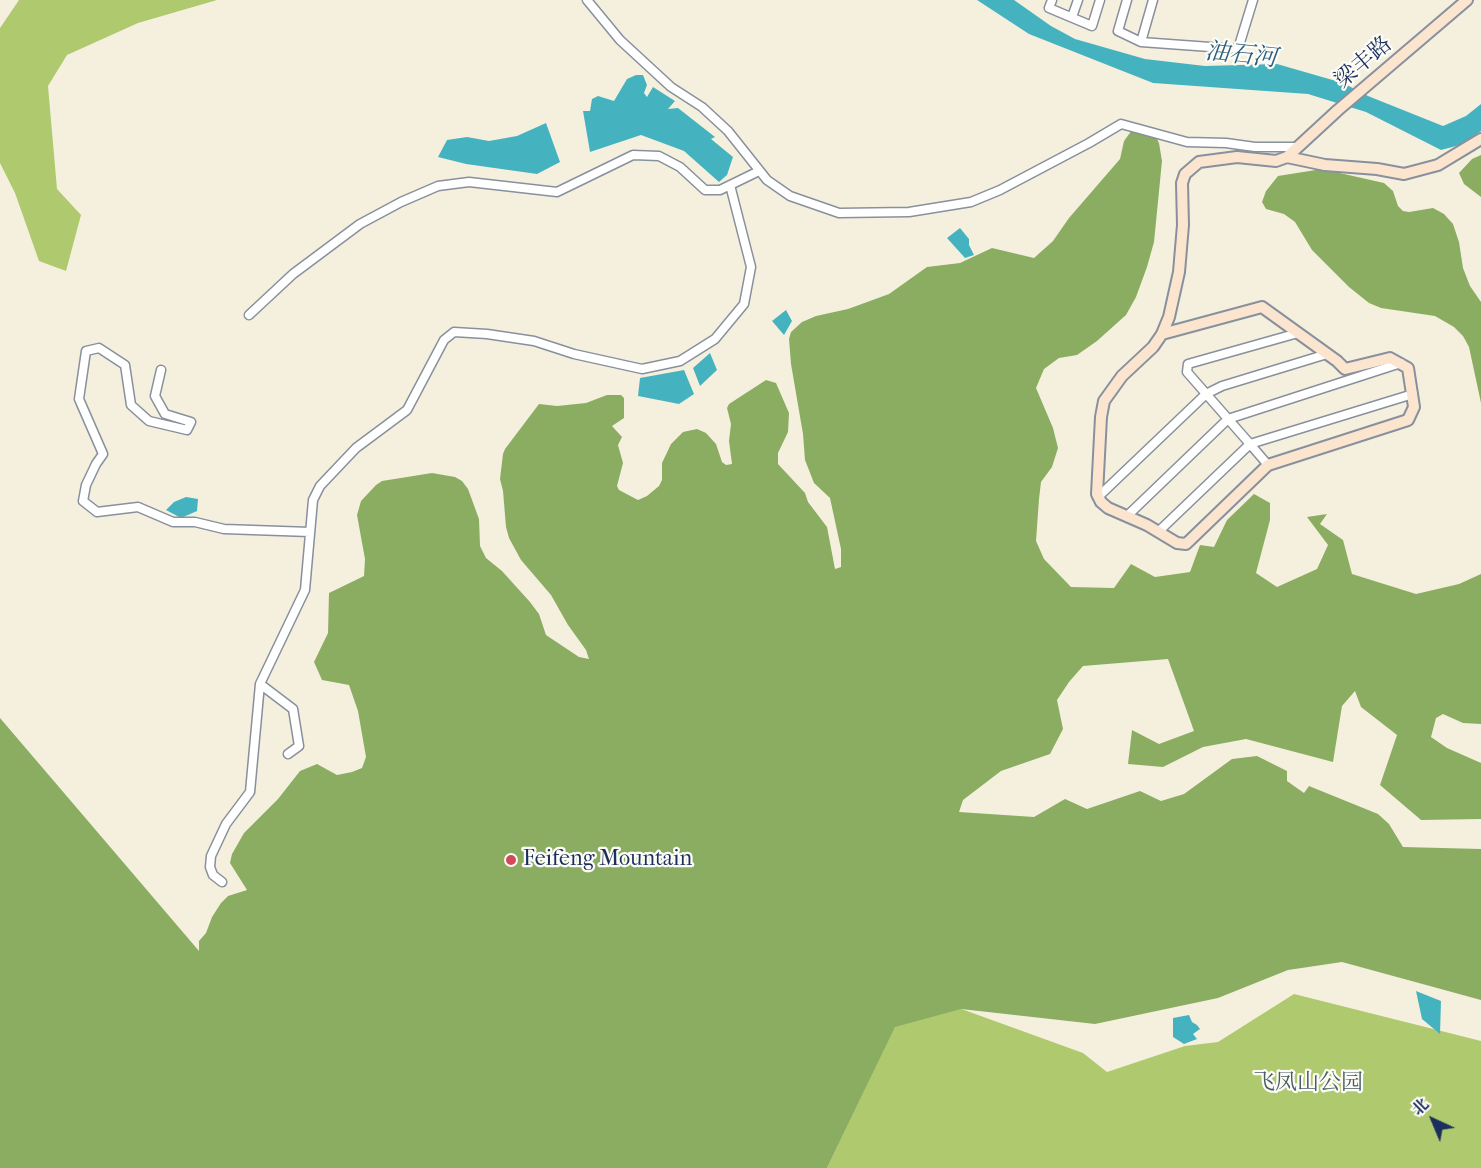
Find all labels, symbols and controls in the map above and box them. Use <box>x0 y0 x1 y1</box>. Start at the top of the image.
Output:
street label: 梁丰路 <box>1330 32 1398 94</box>
water label: 油石河 <box>1204 38 1278 74</box>
place label: Feifeng Mountain <box>523 847 692 873</box>
marker: Feifeng Mountain <box>504 853 518 867</box>
park label: 飞凤山公园 <box>1253 1071 1363 1097</box>
north arrow <box>1403 1090 1463 1150</box>
text: 北 <box>1408 1094 1433 1119</box>

